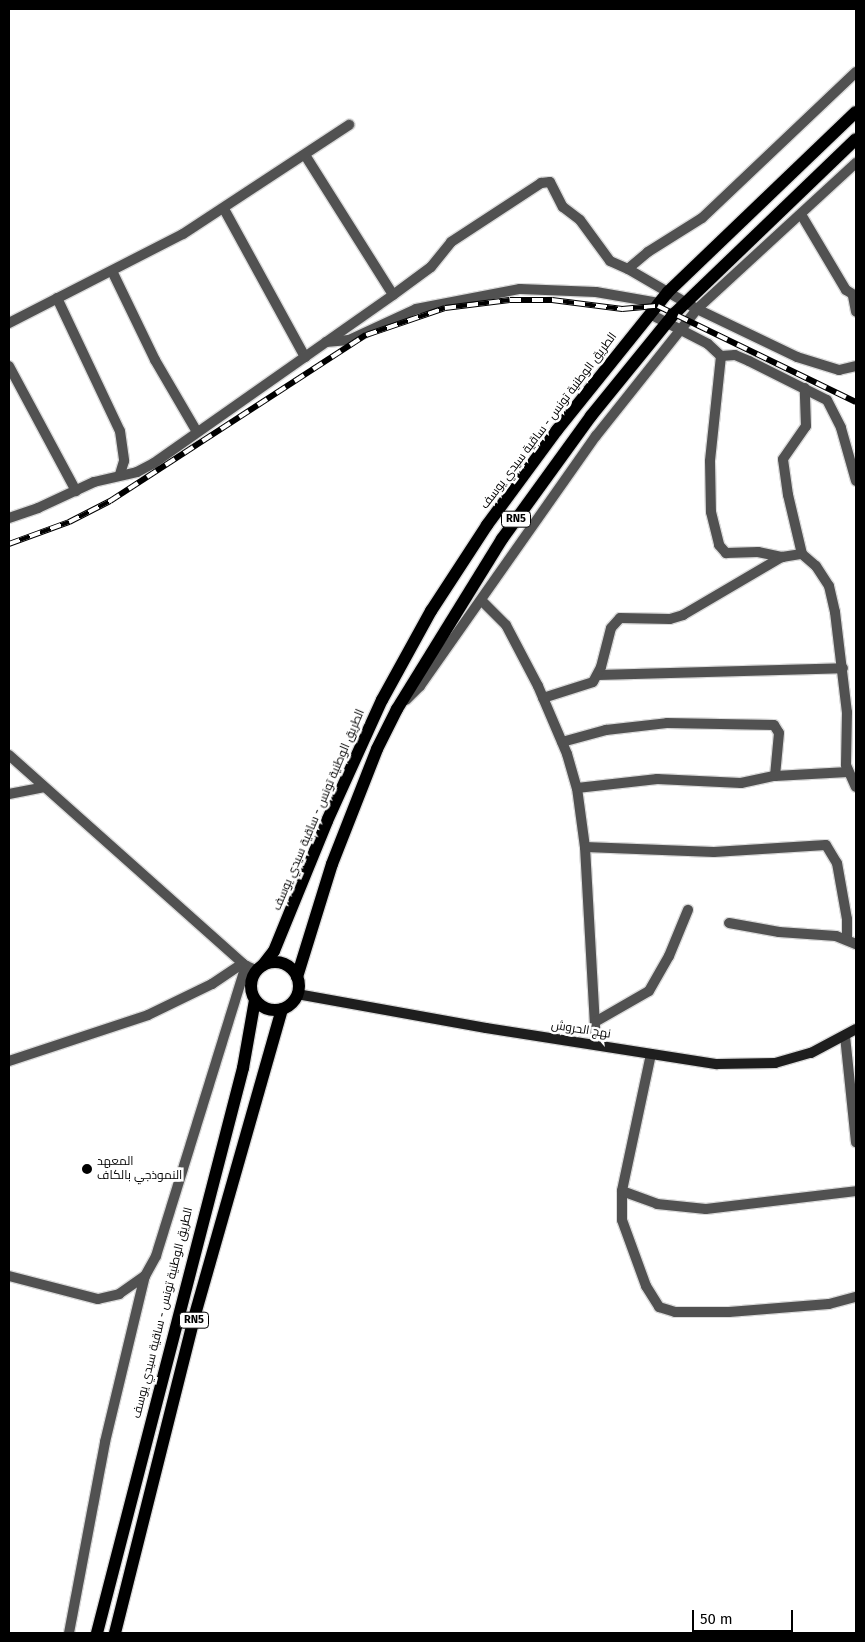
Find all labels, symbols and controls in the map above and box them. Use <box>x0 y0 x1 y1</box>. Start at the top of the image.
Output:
street label: الطريق الوطنية تونس - ساقية سيدي يوسف <box>478 330 620 512</box>
road number: RN5 <box>501 510 531 528</box>
street label: الطريق الوطنية تونس - ساقية سيدي يوسف <box>270 707 368 913</box>
street label: نهج الحروش <box>550 1018 612 1042</box>
place label: المعهد النموذجي بالكاف <box>97 1155 182 1183</box>
marker: المعهد النموذجي بالكاف <box>81 1163 93 1175</box>
street label: الطريق الوطنية تونس - ساقية سيدي يوسف <box>130 1206 196 1420</box>
road number: RN5 <box>179 1312 209 1328</box>
scale bar <box>695 1600 796 1632</box>
text: 50 m <box>700 1610 733 1628</box>

